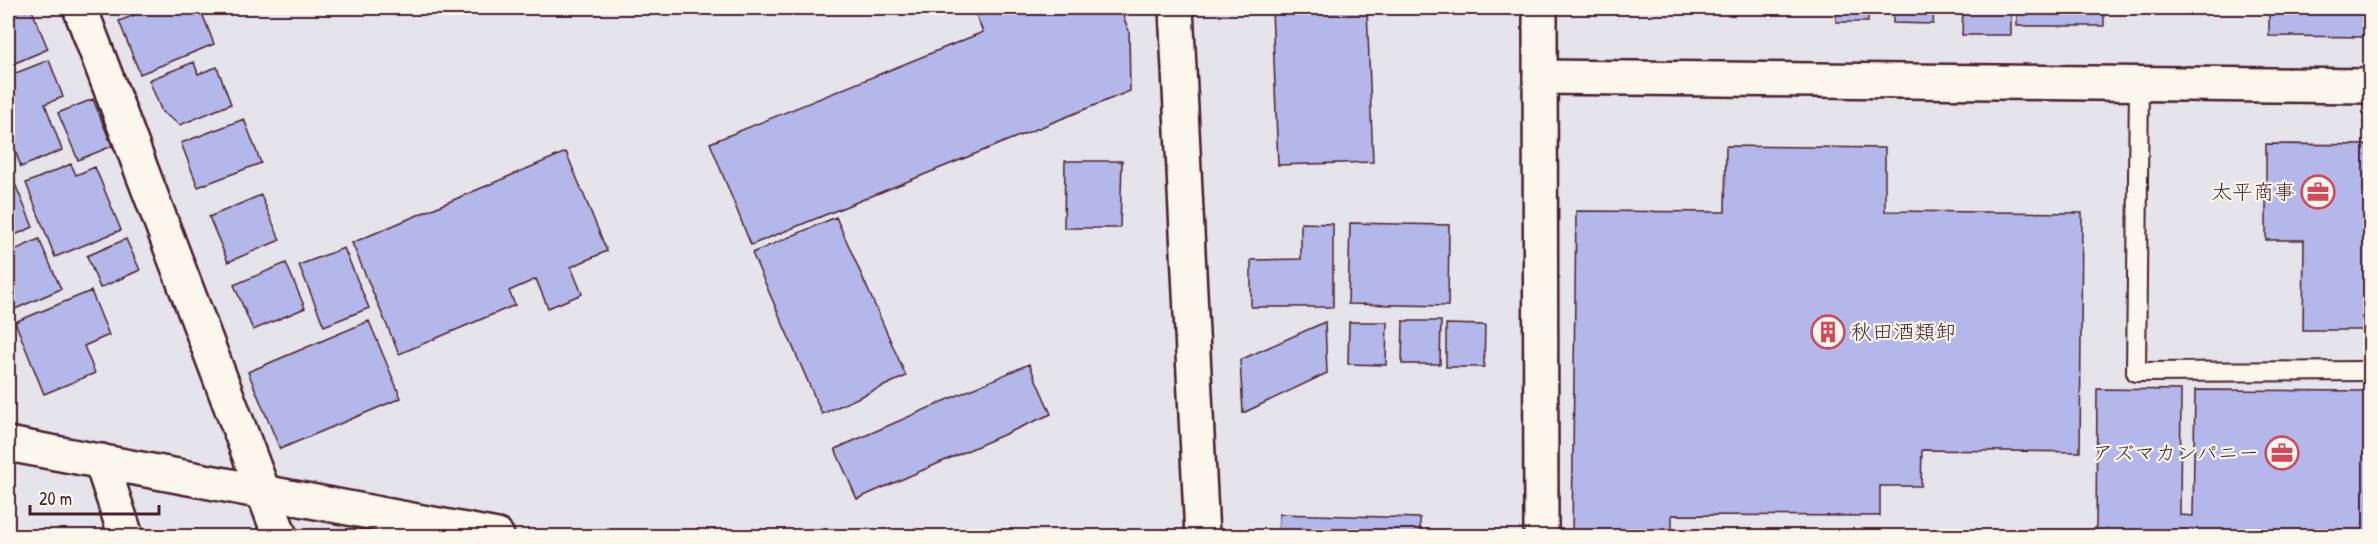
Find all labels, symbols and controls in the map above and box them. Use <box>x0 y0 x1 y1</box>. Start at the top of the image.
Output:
office icon: 太平商事 <box>2300 174 2336 210</box>
place label: 太平商事 <box>2211 177 2295 206</box>
building icon: 秋田酒類卸 <box>1810 314 1846 350</box>
place label: 秋田酒類卸 <box>1851 317 1956 346</box>
office icon: アズマカンパニー <box>2264 435 2300 471</box>
place label: アズマカンパニー <box>2092 438 2259 467</box>
scale bar <box>30 478 159 516</box>
text: 20 m <box>39 486 72 511</box>

